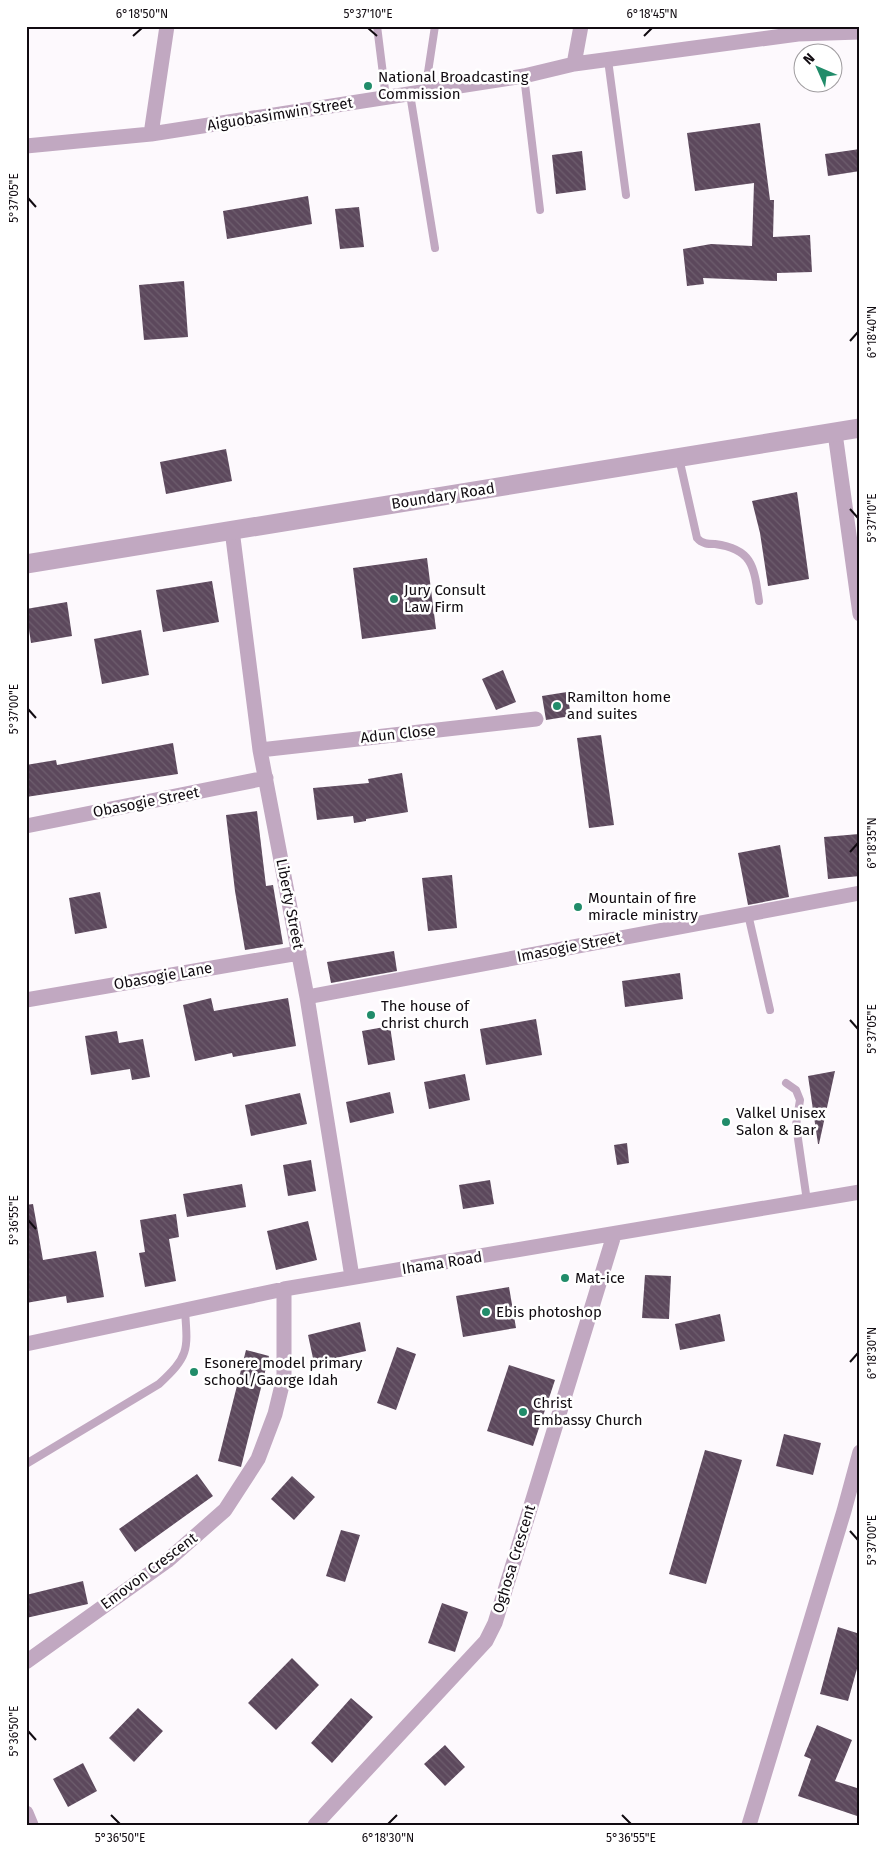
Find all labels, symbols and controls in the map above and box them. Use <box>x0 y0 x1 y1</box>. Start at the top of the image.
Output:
text: 6°18'50"N <box>116 7 168 21</box>
text: 5°37'10"E <box>343 7 393 21</box>
text: 6°18'45"N <box>626 7 678 21</box>
north arrow <box>794 42 844 92</box>
text: N <box>800 50 818 68</box>
place label: National Broadcasting Commission <box>378 68 529 103</box>
marker: National Broadcasting Commission <box>362 80 374 92</box>
street label: Aiguobasimwin Street <box>206 94 355 134</box>
text: 5°37'05"E <box>7 173 21 223</box>
text: 6°18'40"N <box>865 306 879 358</box>
street label: Boundary Road <box>390 479 496 513</box>
text: 5°37'10"E <box>865 493 879 543</box>
place label: Jury Consult Law Firm <box>404 581 486 616</box>
marker: Jury Consult Law Firm <box>388 593 400 605</box>
text: 5°37'00"E <box>7 684 21 734</box>
place label: Ramilton home and suites <box>567 688 671 723</box>
marker: Ramilton home and suites <box>551 700 563 712</box>
street label: Adun Close <box>359 721 437 747</box>
street label: Obasogie Street <box>91 783 201 821</box>
text: 6°18'35"N <box>865 817 879 869</box>
street label: Liberty Street <box>272 857 308 951</box>
place label: Mountain of fire miracle ministry <box>588 889 698 924</box>
marker: Mountain of fire miracle ministry <box>572 901 584 913</box>
street label: Imasogie Street <box>515 928 623 966</box>
street label: Obasogie Lane <box>112 958 214 994</box>
place label: The house of christ church <box>381 997 470 1032</box>
text: 5°37'05"E <box>865 1004 879 1054</box>
marker: The house of christ church <box>365 1009 377 1021</box>
place label: Valkel Unisex Salon & Bar <box>736 1104 826 1139</box>
marker: Valkel Unisex Salon & Bar <box>720 1116 732 1128</box>
text: 5°36'55"E <box>7 1195 21 1245</box>
street label: Ihama Road <box>401 1248 483 1278</box>
place label: Mat-ice <box>575 1269 625 1287</box>
marker: Mat-ice <box>559 1272 571 1284</box>
place label: Ebis photoshop <box>496 1303 602 1321</box>
marker: Ebis photoshop <box>480 1306 492 1318</box>
text: 6°18'30"N <box>865 1327 879 1379</box>
place label: Esonere model primary school/Gaorge Idah <box>204 1354 363 1389</box>
marker: Esonere model primary school/Gaorge Idah <box>188 1366 200 1378</box>
place label: Christ Embassy Church <box>533 1394 643 1429</box>
marker: Christ Embassy Church <box>517 1406 529 1418</box>
street label: Oghosa Crescent <box>489 1502 539 1616</box>
text: 5°37'00"E <box>865 1515 879 1565</box>
street label: Emovon Crescent <box>97 1528 201 1613</box>
text: 5°36'50"E <box>7 1706 21 1756</box>
text: 5°36'50"E <box>95 1831 145 1845</box>
text: 6°18'30"N <box>362 1831 414 1845</box>
text: 5°36'55"E <box>606 1831 656 1845</box>

